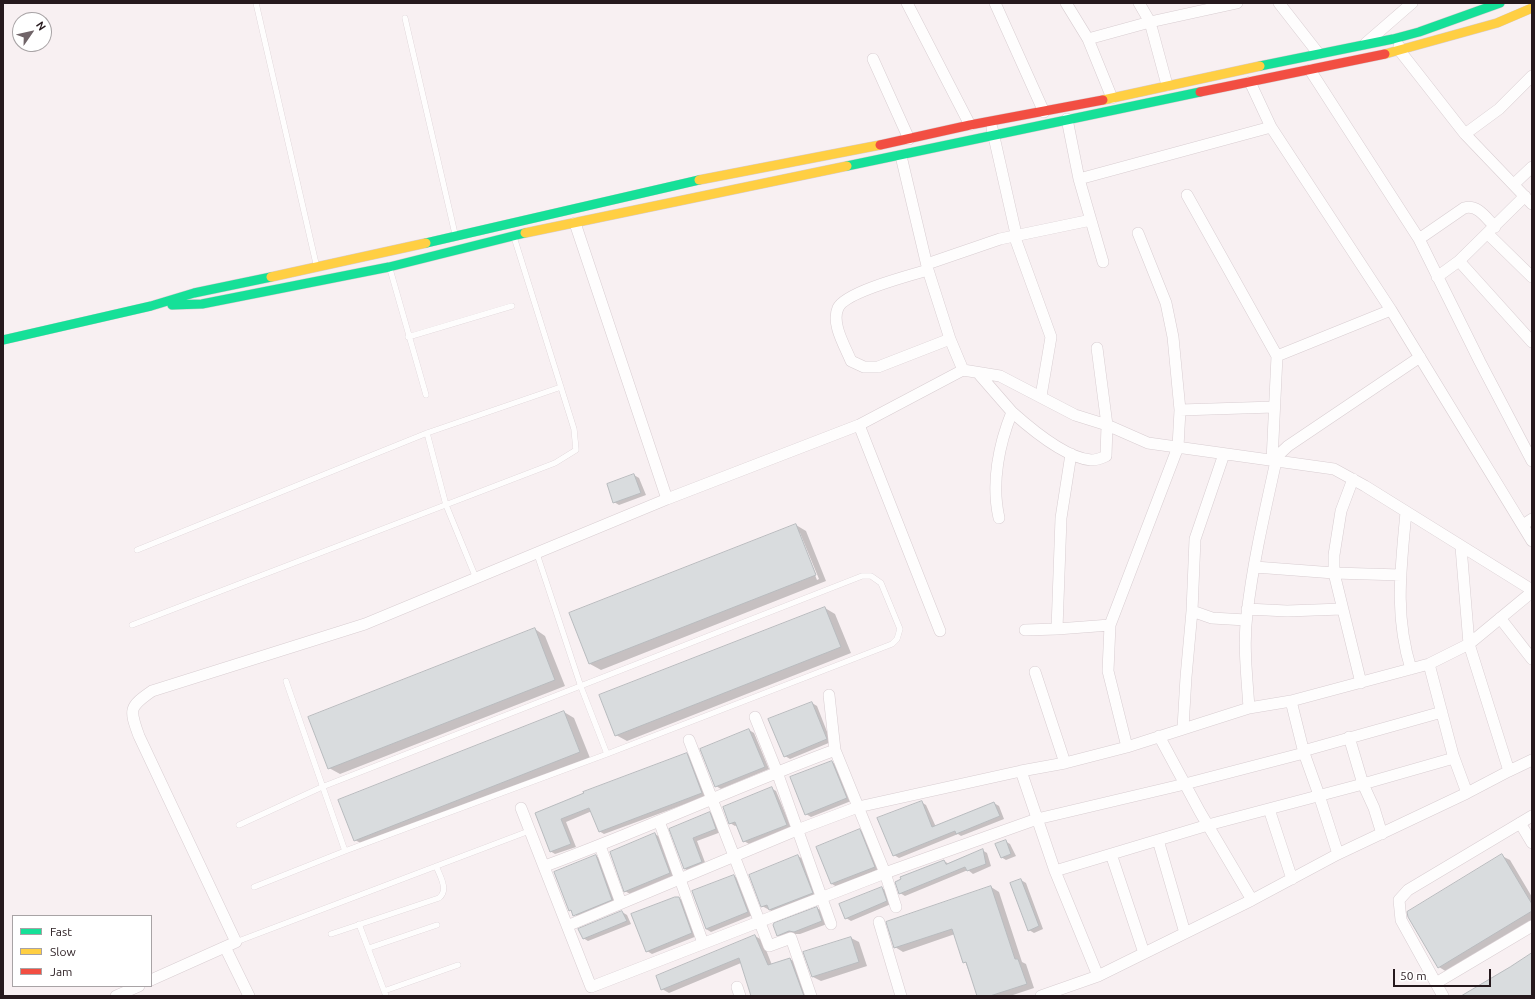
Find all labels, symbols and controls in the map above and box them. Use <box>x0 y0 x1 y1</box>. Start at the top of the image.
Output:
north arrow <box>12 12 52 52</box>
text: N <box>34 19 48 33</box>
legend <box>12 915 152 987</box>
text: Fast <box>50 925 72 938</box>
text: Slow <box>50 945 76 958</box>
scale bar <box>1395 961 1493 987</box>
text: Jam <box>50 965 72 978</box>
text: 50 m <box>1400 969 1427 982</box>

